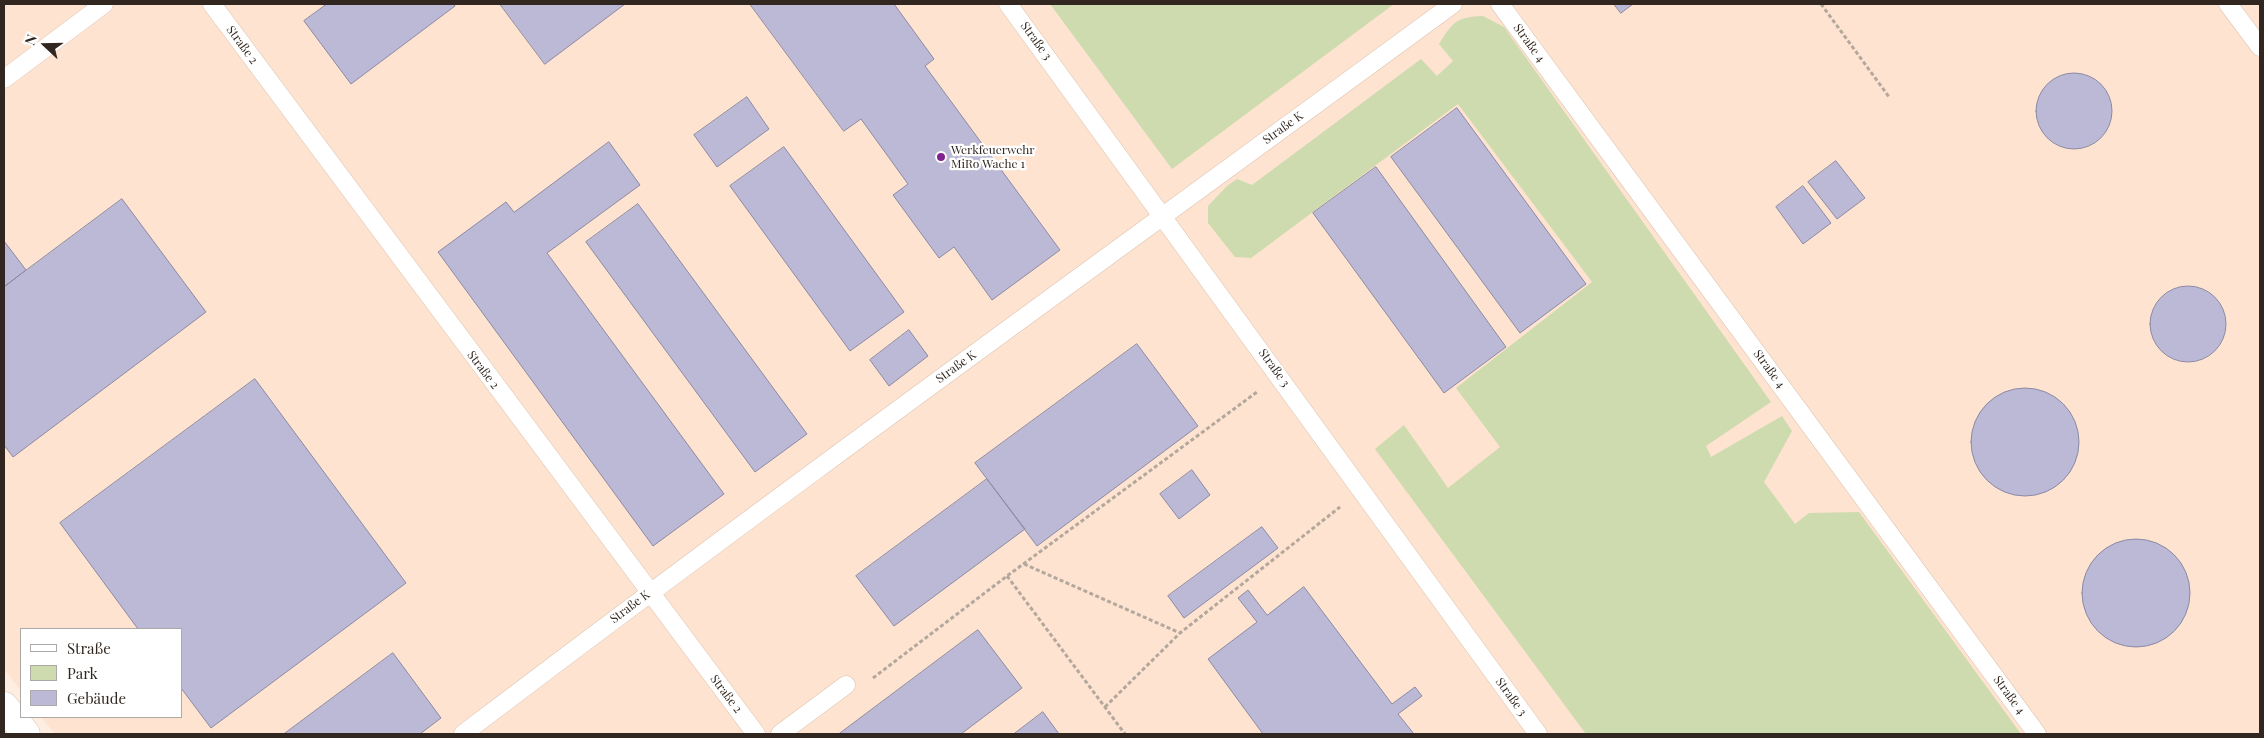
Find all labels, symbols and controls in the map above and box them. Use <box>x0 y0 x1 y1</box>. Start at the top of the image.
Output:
street label: Straße 3 <box>1017 19 1055 63</box>
north arrow <box>20 20 70 70</box>
street label: Straße 4 <box>1510 21 1548 65</box>
street label: Straße 2 <box>223 23 261 67</box>
text: N <box>20 31 41 48</box>
street label: Straße K <box>1260 109 1306 147</box>
place label: Werkfeuerwehr MiRo Wache 1 <box>951 143 1035 171</box>
marker: Werkfeuerwehr MiRo Wache 1 <box>935 151 947 163</box>
street label: Straße 3 <box>1255 346 1293 390</box>
street label: Straße 4 <box>1750 347 1788 391</box>
street label: Straße 2 <box>464 348 502 392</box>
street label: Straße K <box>933 348 979 386</box>
street label: Straße K <box>607 587 653 627</box>
legend <box>20 628 182 718</box>
text: Straße <box>67 638 111 658</box>
text: Park <box>67 663 98 683</box>
street label: Straße 2 <box>707 672 745 716</box>
street label: Straße 4 <box>1990 673 2028 717</box>
street label: Straße 3 <box>1492 675 1530 719</box>
text: Gebäude <box>67 688 126 708</box>

